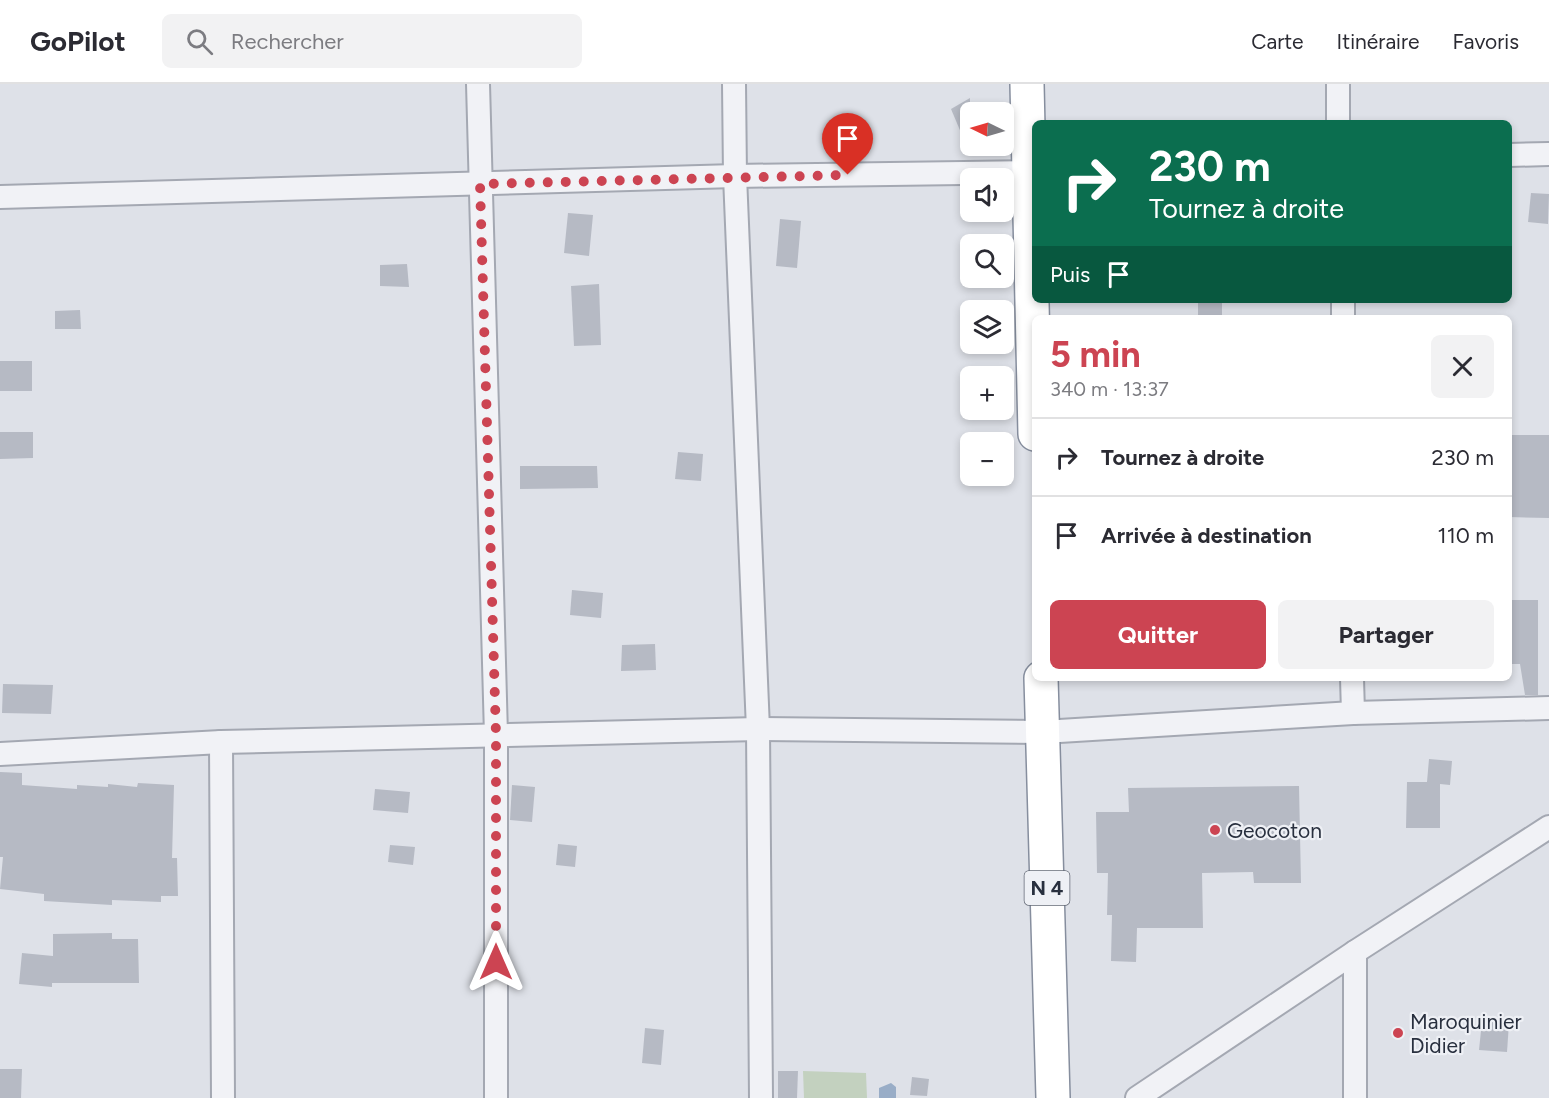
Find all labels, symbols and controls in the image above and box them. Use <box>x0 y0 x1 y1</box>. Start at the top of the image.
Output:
search box <box>162 14 582 68</box>
text: GoPilot <box>30 24 126 58</box>
icon: search <box>183 25 216 58</box>
text: Rechercher <box>231 28 344 55</box>
text: Carte <box>1251 29 1304 54</box>
text: Itinéraire <box>1337 29 1420 54</box>
text: Favoris <box>1453 29 1519 54</box>
north arrow <box>960 102 1014 156</box>
map controls <box>960 102 1014 486</box>
pin <box>822 113 873 175</box>
icon: arrive <box>831 122 864 155</box>
text: 230 m <box>1149 141 1271 192</box>
icon: right <box>1050 144 1128 222</box>
button: sound <box>960 168 1014 222</box>
text: Tournez à droite <box>1149 192 1344 225</box>
button: search <box>960 234 1014 288</box>
icon: arrive <box>1102 258 1135 291</box>
text: Puis <box>1050 261 1090 288</box>
button: layers <box>960 300 1014 354</box>
text: 5 min <box>1050 333 1141 376</box>
button: close <box>1431 335 1494 398</box>
button: + <box>960 366 1014 420</box>
text: 340 m · 13:37 <box>1050 377 1169 401</box>
button: − <box>960 432 1014 486</box>
icon: right <box>1050 441 1083 474</box>
text: Tournez à droite <box>1101 444 1264 471</box>
text: 230 m <box>1431 444 1494 471</box>
icon: arrive <box>1050 519 1083 552</box>
text: Arrivée à destination <box>1101 522 1312 549</box>
text: 110 m <box>1438 522 1494 549</box>
button: Quitter <box>1050 600 1266 669</box>
button: Partager <box>1278 600 1494 669</box>
place label: Geocoton <box>1227 818 1322 843</box>
marker: Geocoton <box>1208 823 1222 837</box>
road number: N 4 <box>1024 871 1070 905</box>
position arrow <box>464 930 528 994</box>
place label: Maroquinier Didier <box>1410 1009 1522 1058</box>
marker: Maroquinier Didier <box>1391 1026 1405 1040</box>

